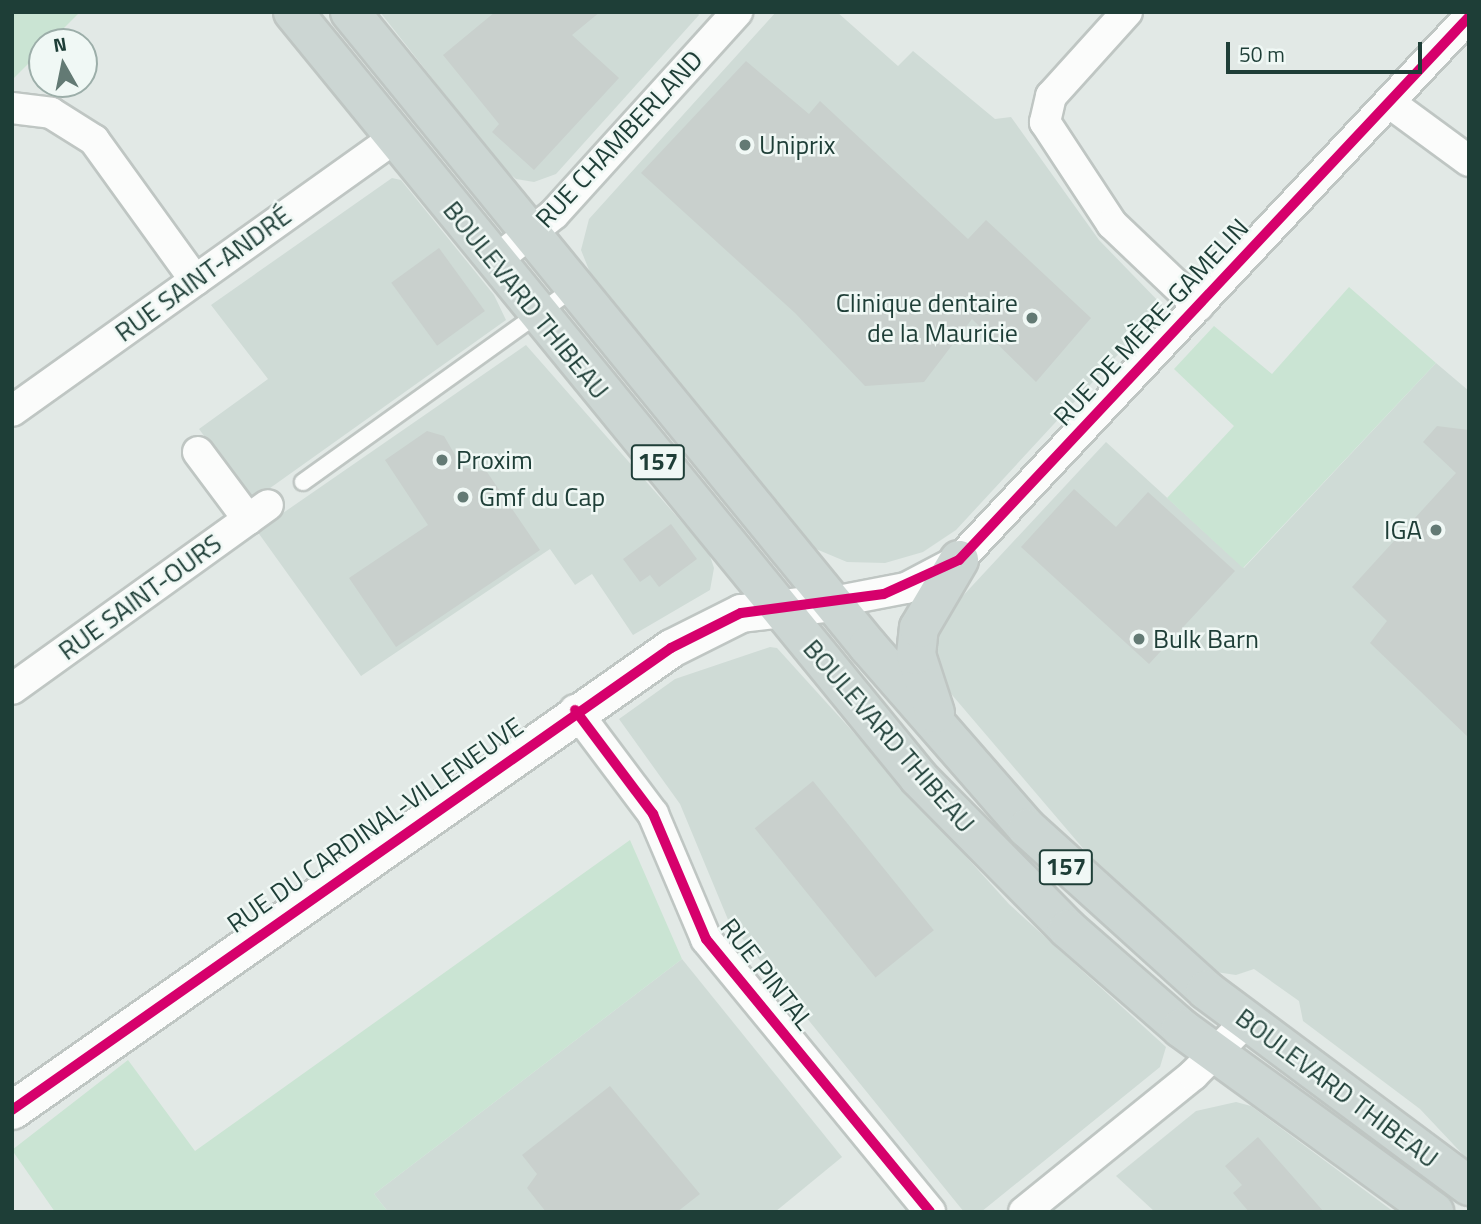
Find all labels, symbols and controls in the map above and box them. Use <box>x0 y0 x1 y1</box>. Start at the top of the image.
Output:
north arrow <box>28 28 98 98</box>
text: N <box>51 28 69 59</box>
scale bar <box>1229 28 1425 72</box>
text: 50 m <box>1239 38 1285 70</box>
street label: RUE CHAMBERLAND <box>529 44 709 234</box>
place label: Uniprix <box>759 129 836 161</box>
marker: Uniprix <box>737 137 753 153</box>
street label: BOULEVARD THIBEAU <box>437 195 615 405</box>
street label: RUE SAINT-ANDRÉ <box>109 200 297 348</box>
street label: RUE DE MÈRE-GAMELIN <box>1047 212 1255 432</box>
place label: Clinique dentaire de la Mauricie <box>836 287 1018 348</box>
marker: Clinique dentaire de la Mauricie <box>1024 310 1040 326</box>
road number: 157 <box>630 442 686 482</box>
place label: Proxim <box>456 444 533 476</box>
marker: Proxim <box>434 452 450 468</box>
place label: Gmf du Cap <box>479 481 605 513</box>
marker: Gmf du Cap <box>453 487 473 507</box>
place label: IGA <box>1384 514 1422 546</box>
marker: IGA <box>1428 522 1444 538</box>
street label: RUE SAINT-OURS <box>53 527 227 667</box>
place label: Bulk Barn <box>1153 623 1259 655</box>
marker: Bulk Barn <box>1131 631 1147 647</box>
street label: BOULEVARD THIBEAU <box>797 633 981 839</box>
street label: RUE DU CARDINAL-VILLENEUVE <box>221 711 529 939</box>
road number: 157 <box>1038 846 1094 888</box>
street label: RUE PINTAL <box>714 912 820 1036</box>
street label: BOULEVARD THIBEAU <box>1230 1002 1444 1174</box>

